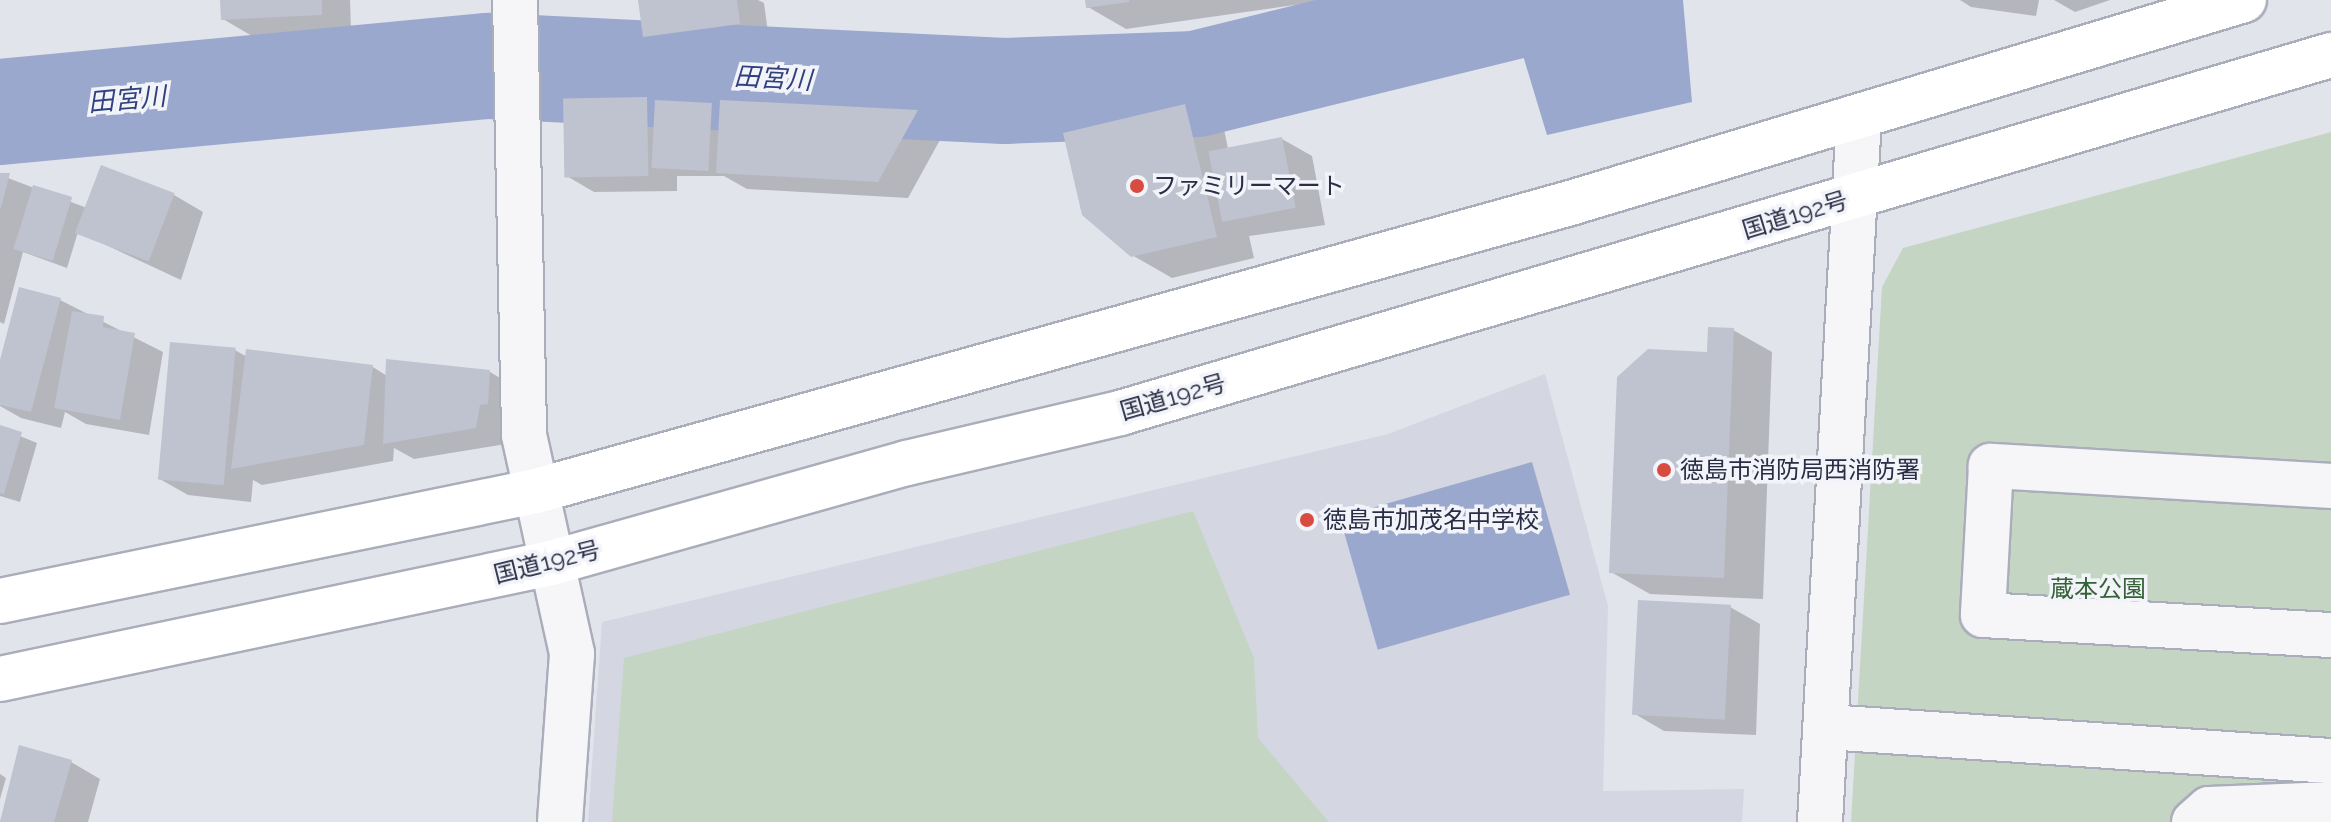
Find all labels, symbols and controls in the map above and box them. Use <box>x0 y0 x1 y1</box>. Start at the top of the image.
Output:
water label: 田宮川 <box>733 61 813 97</box>
water label: 田宮川 <box>87 81 167 119</box>
place label: ファミリーマート <box>1153 172 1345 200</box>
marker: ファミリーマート <box>1128 177 1146 195</box>
street label: 国道192号 <box>1739 185 1851 245</box>
street label: 国道192号 <box>1117 368 1229 426</box>
place label: 徳島市消防局西消防署 <box>1680 456 1920 484</box>
marker: 徳島市消防局西消防署 <box>1655 461 1673 479</box>
place label: 徳島市加茂名中学校 <box>1323 506 1539 534</box>
marker: 徳島市加茂名中学校 <box>1298 511 1316 529</box>
street label: 国道192号 <box>491 535 603 589</box>
park label: 蔵本公園 <box>2050 575 2146 603</box>

